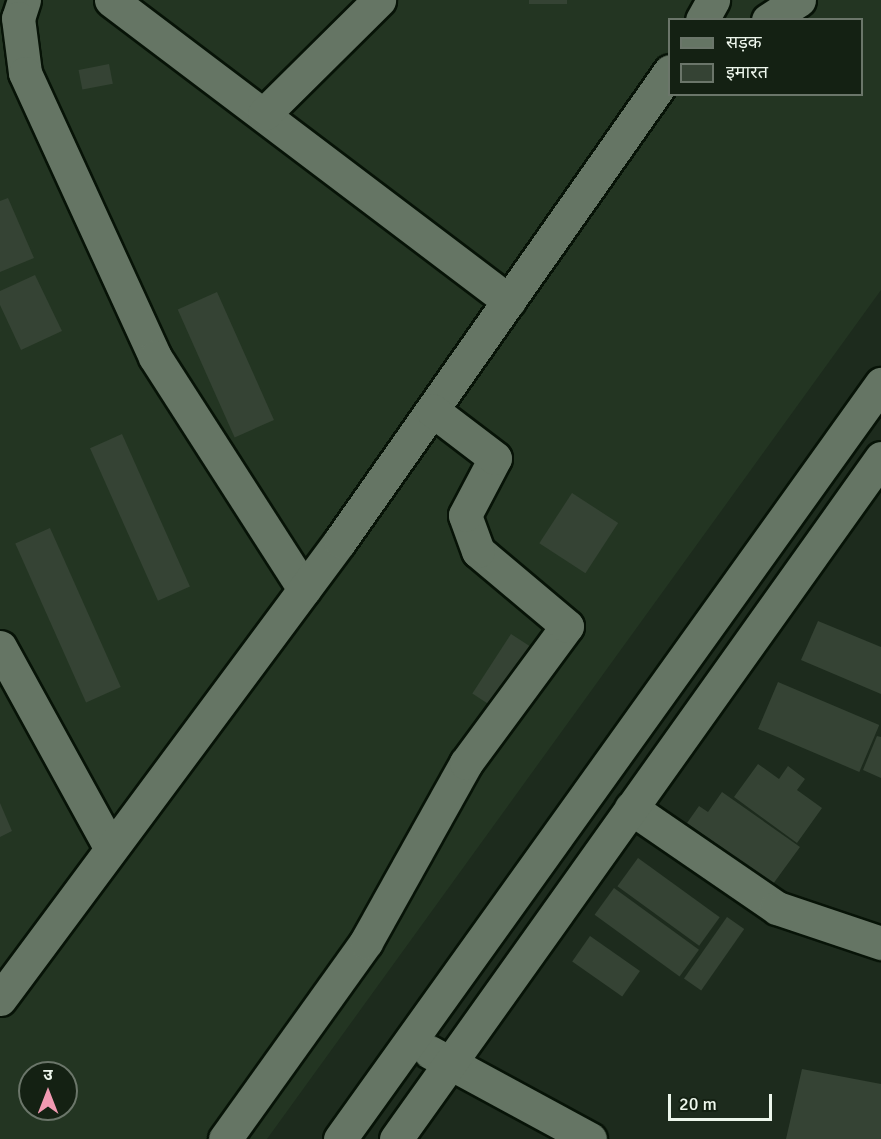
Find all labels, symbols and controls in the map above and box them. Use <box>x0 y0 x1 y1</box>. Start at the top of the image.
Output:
legend <box>668 18 863 96</box>
text: सड़क <box>726 31 762 53</box>
text: इमारत <box>726 61 768 83</box>
north arrow <box>18 1061 78 1121</box>
text: उ <box>43 1065 53 1085</box>
scale bar <box>671 1082 774 1120</box>
text: 20 m <box>679 1093 717 1115</box>

